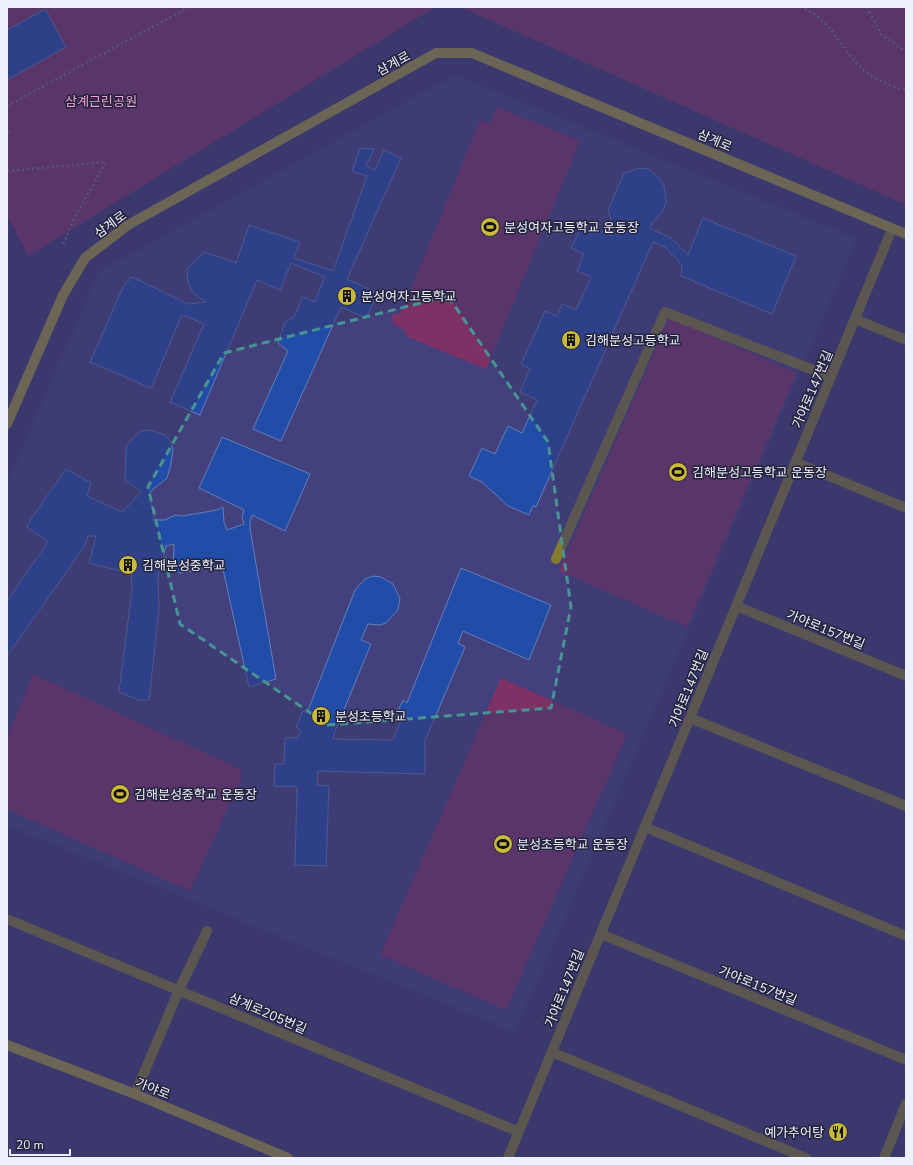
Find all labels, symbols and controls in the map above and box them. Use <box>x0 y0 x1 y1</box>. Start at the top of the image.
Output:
street label: 삼계로 <box>373 47 414 80</box>
park label: 삼계근린공원 <box>65 93 137 111</box>
street label: 삼계로 <box>695 126 735 156</box>
street label: 삼계로 <box>91 207 130 243</box>
sports icon: 분성여자고등학교 운동장 <box>479 216 501 238</box>
place label: 분성여자고등학교 운동장 <box>504 219 639 237</box>
building icon: 분성여자고등학교 <box>336 285 358 307</box>
place label: 분성여자고등학교 <box>361 288 457 306</box>
building icon: 김해분성고등학교 <box>560 329 582 351</box>
place label: 김해분성고등학교 <box>585 332 681 350</box>
street label: 가야로147번길 <box>788 348 837 431</box>
sports icon: 김해분성고등학교 운동장 <box>667 461 689 483</box>
place label: 김해분성고등학교 운동장 <box>692 464 827 482</box>
building icon: 김해분성중학교 <box>117 554 139 576</box>
place label: 김해분성중학교 <box>142 557 226 575</box>
street label: 가야로157번길 <box>784 606 868 654</box>
street label: 가야로147번길 <box>665 646 713 730</box>
building icon: 분성초등학교 <box>310 705 332 727</box>
place label: 분성초등학교 <box>335 708 407 726</box>
sports icon: 김해분성중학교 운동장 <box>109 783 131 805</box>
place label: 김해분성중학교 운동장 <box>134 786 257 804</box>
sports icon: 분성초등학교 운동장 <box>492 833 514 855</box>
place label: 분성초등학교 운동장 <box>517 836 628 854</box>
street label: 가야로147번길 <box>541 946 589 1030</box>
street label: 가야로157번길 <box>716 962 800 1010</box>
street label: 삼계로205번길 <box>226 989 309 1038</box>
street label: 가야로 <box>133 1074 173 1104</box>
restaurant icon: 예가추어탕 <box>827 1121 849 1143</box>
place label: 예가추어탕 <box>764 1124 824 1142</box>
scale bar <box>10 1131 70 1157</box>
text: 20 m <box>16 1137 44 1153</box>

